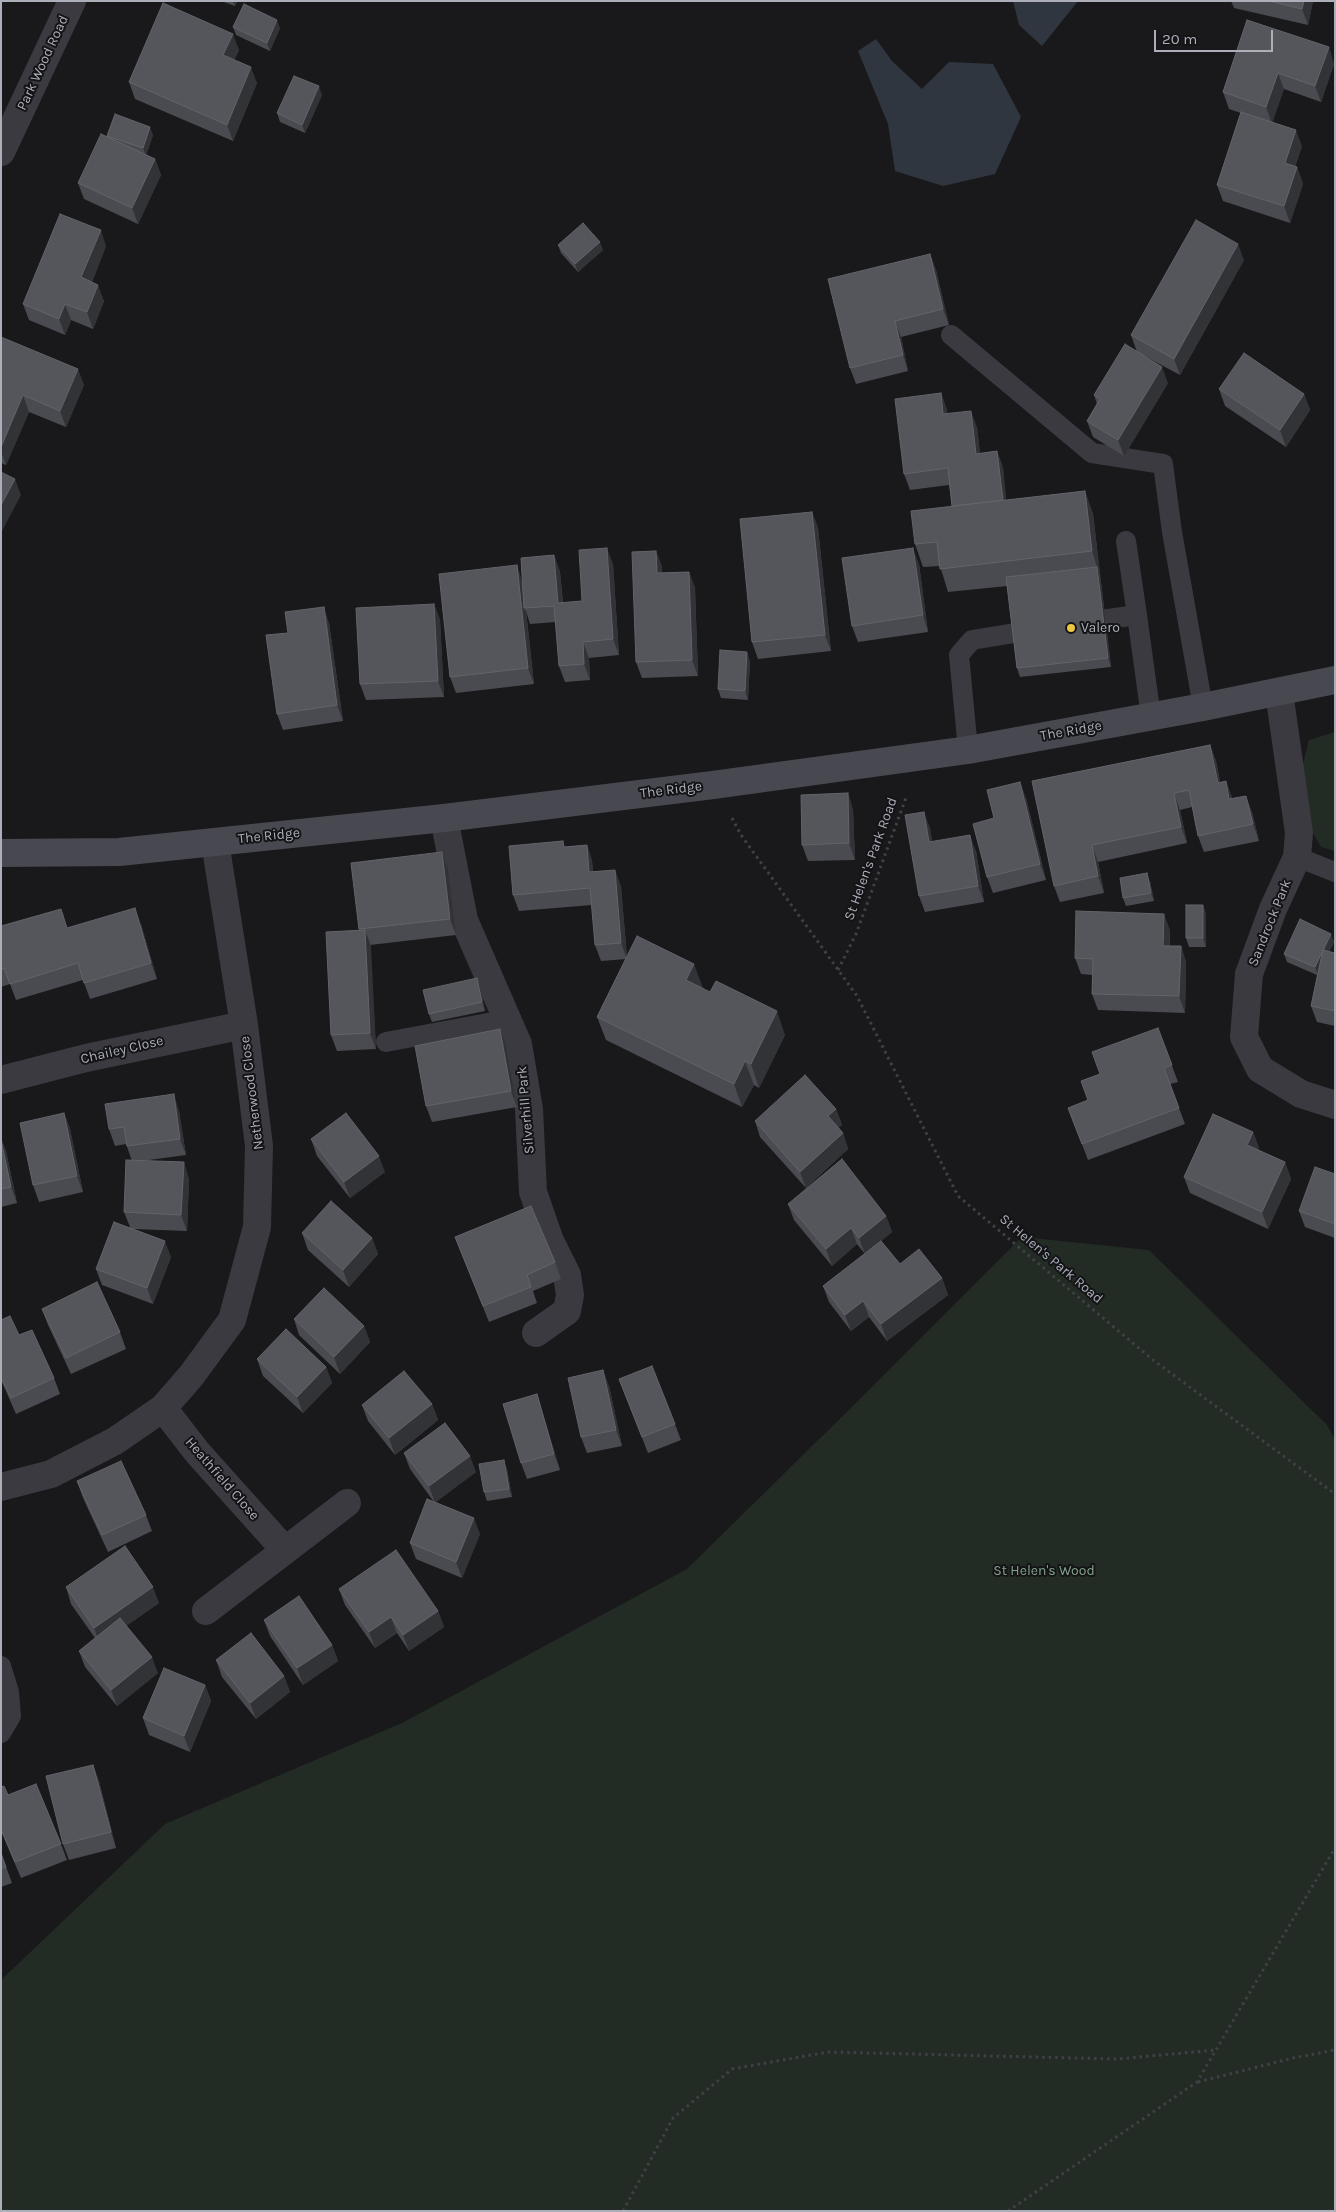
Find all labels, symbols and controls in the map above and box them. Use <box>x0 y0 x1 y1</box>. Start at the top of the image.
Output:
street label: Park Wood Road <box>14 13 72 113</box>
scale bar <box>1156 20 1275 52</box>
text: 20 m <box>1162 30 1197 48</box>
place label: Valero <box>1081 620 1120 636</box>
marker: Valero <box>1065 622 1077 634</box>
street label: The Ridge <box>1039 717 1103 745</box>
street label: The Ridge <box>639 778 703 802</box>
street label: St Helen's Park Road <box>841 795 901 923</box>
street label: The Ridge <box>237 824 301 848</box>
street label: Sandrock Park <box>1245 877 1295 969</box>
street label: Chailey Close <box>79 1032 165 1068</box>
street label: Netherwood Close <box>237 1035 267 1151</box>
street label: Silverhill Park <box>514 1065 538 1155</box>
street label: St Helen's Park Road <box>996 1211 1106 1307</box>
street label: Heathfield Close <box>181 1434 263 1524</box>
park label: St Helen's Wood <box>993 1563 1095 1579</box>

